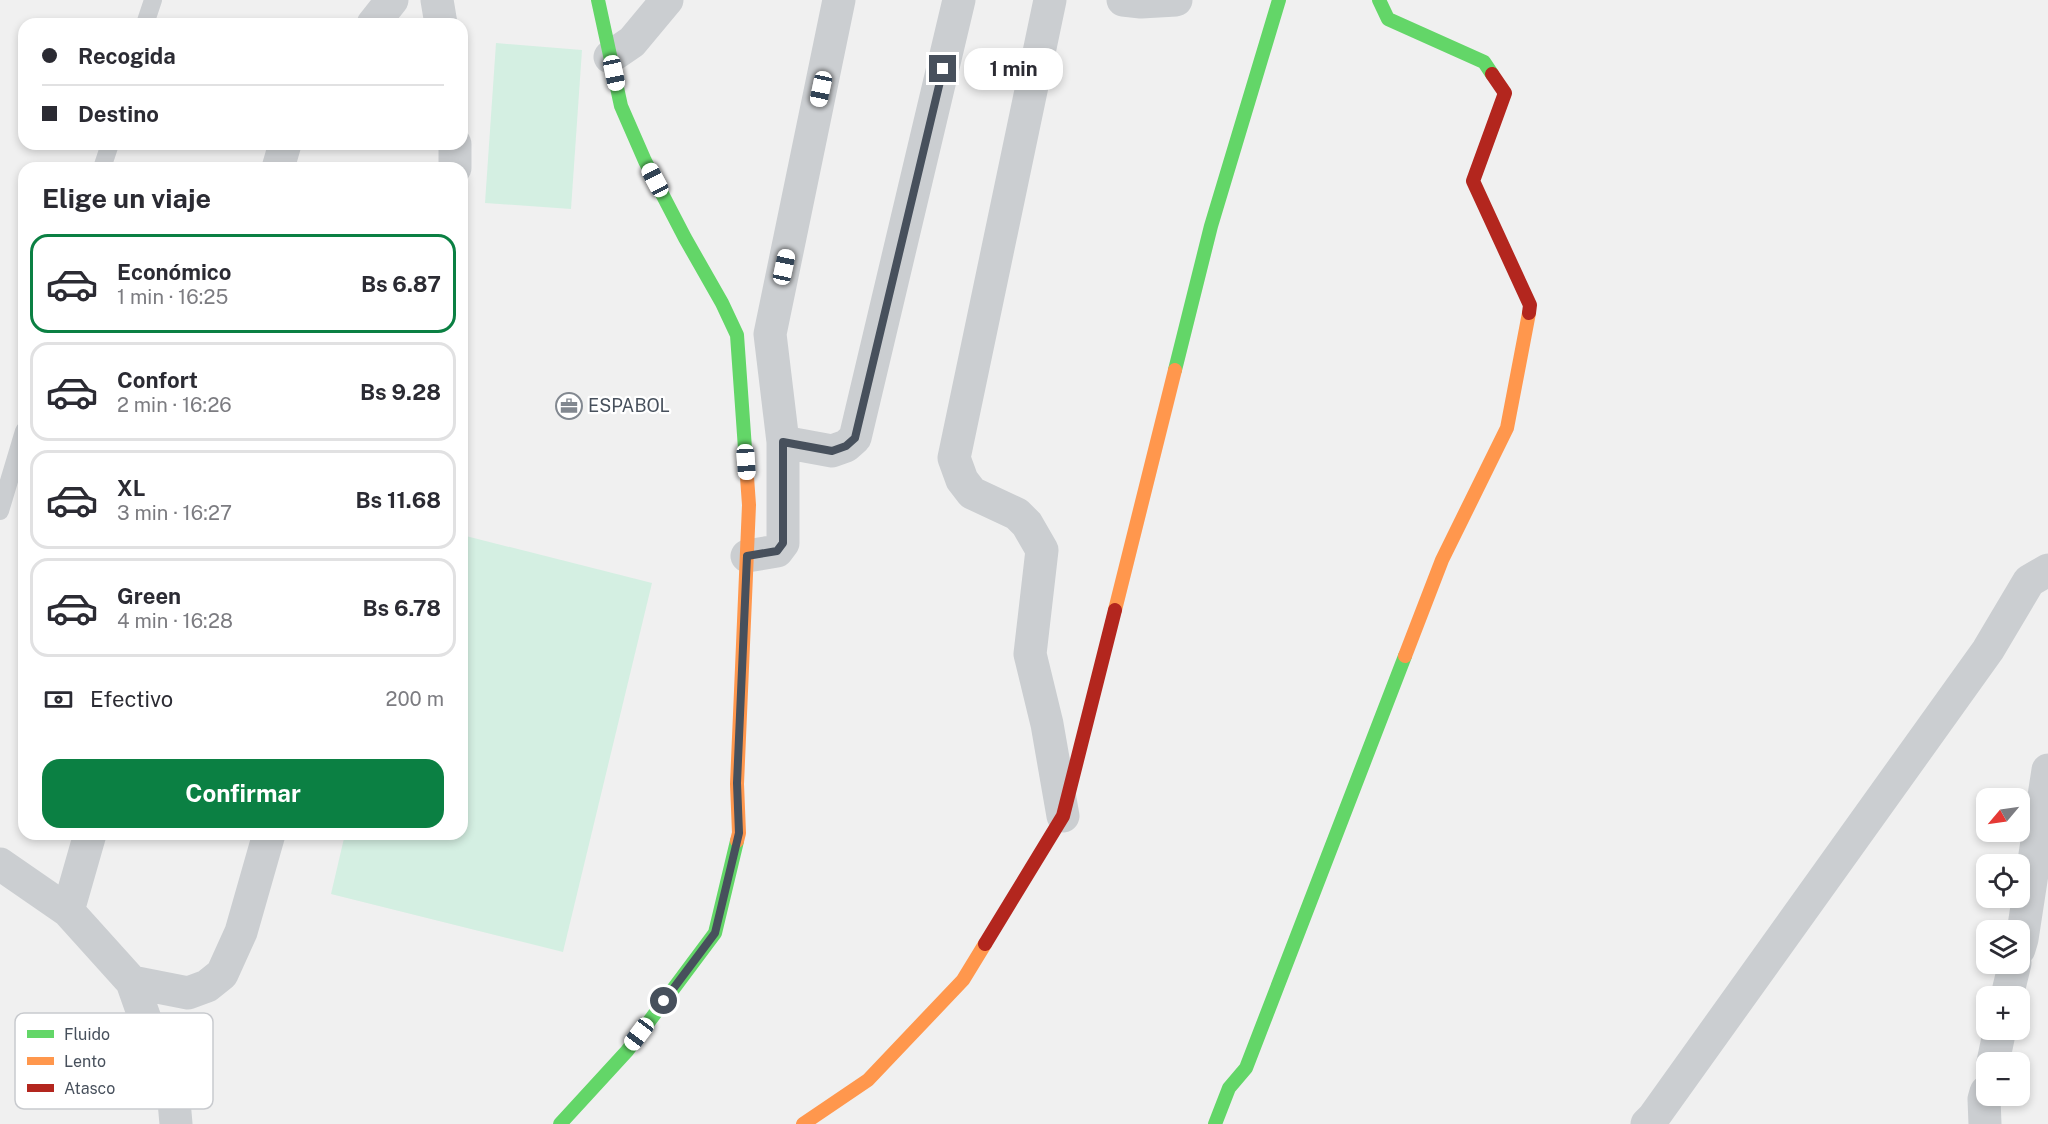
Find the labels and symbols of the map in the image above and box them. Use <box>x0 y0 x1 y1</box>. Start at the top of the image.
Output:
callout: 1 min <box>964 48 1063 90</box>
car <box>601 54 627 92</box>
route end <box>929 55 956 82</box>
car <box>808 70 834 108</box>
car <box>639 160 671 200</box>
car <box>771 248 797 286</box>
office icon: ESPABOL <box>554 391 584 421</box>
place label: ESPABOL <box>588 395 670 416</box>
car <box>736 443 756 481</box>
north arrow <box>1976 788 2030 842</box>
route start <box>650 987 677 1014</box>
legend <box>15 1013 213 1109</box>
car <box>621 1014 657 1054</box>
text: Fluido <box>64 1025 110 1044</box>
text: Lento <box>64 1052 106 1071</box>
text: Atasco <box>64 1079 115 1098</box>

